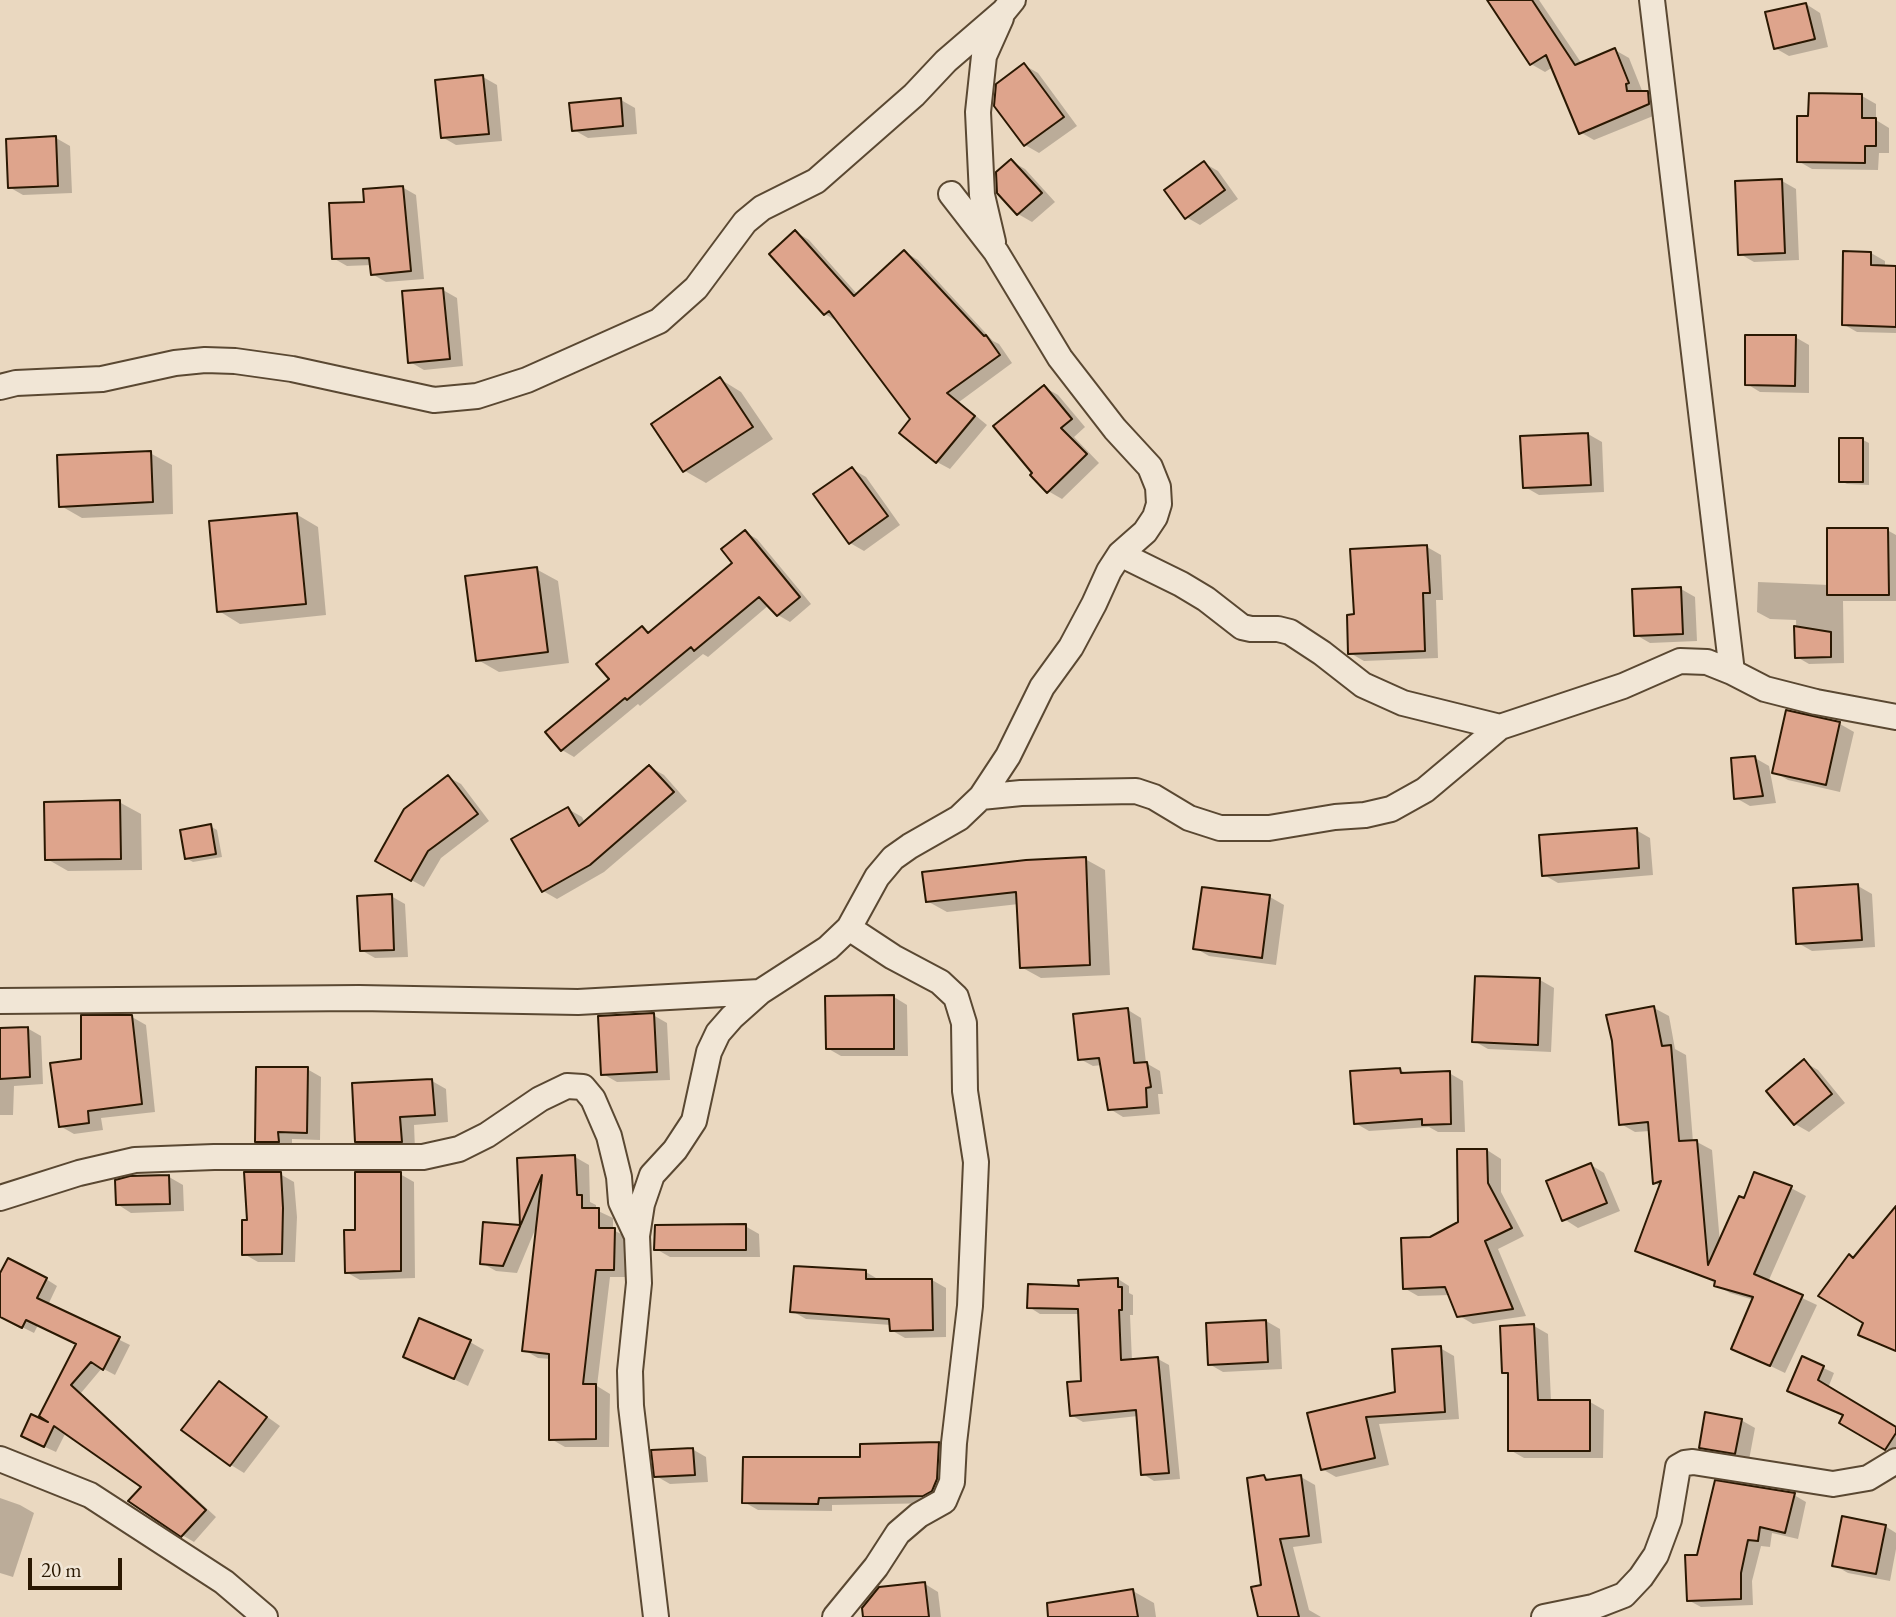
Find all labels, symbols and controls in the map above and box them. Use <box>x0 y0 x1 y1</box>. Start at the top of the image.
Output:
scale bar <box>32 1544 126 1588</box>
text: 20 m <box>41 1556 82 1583</box>

